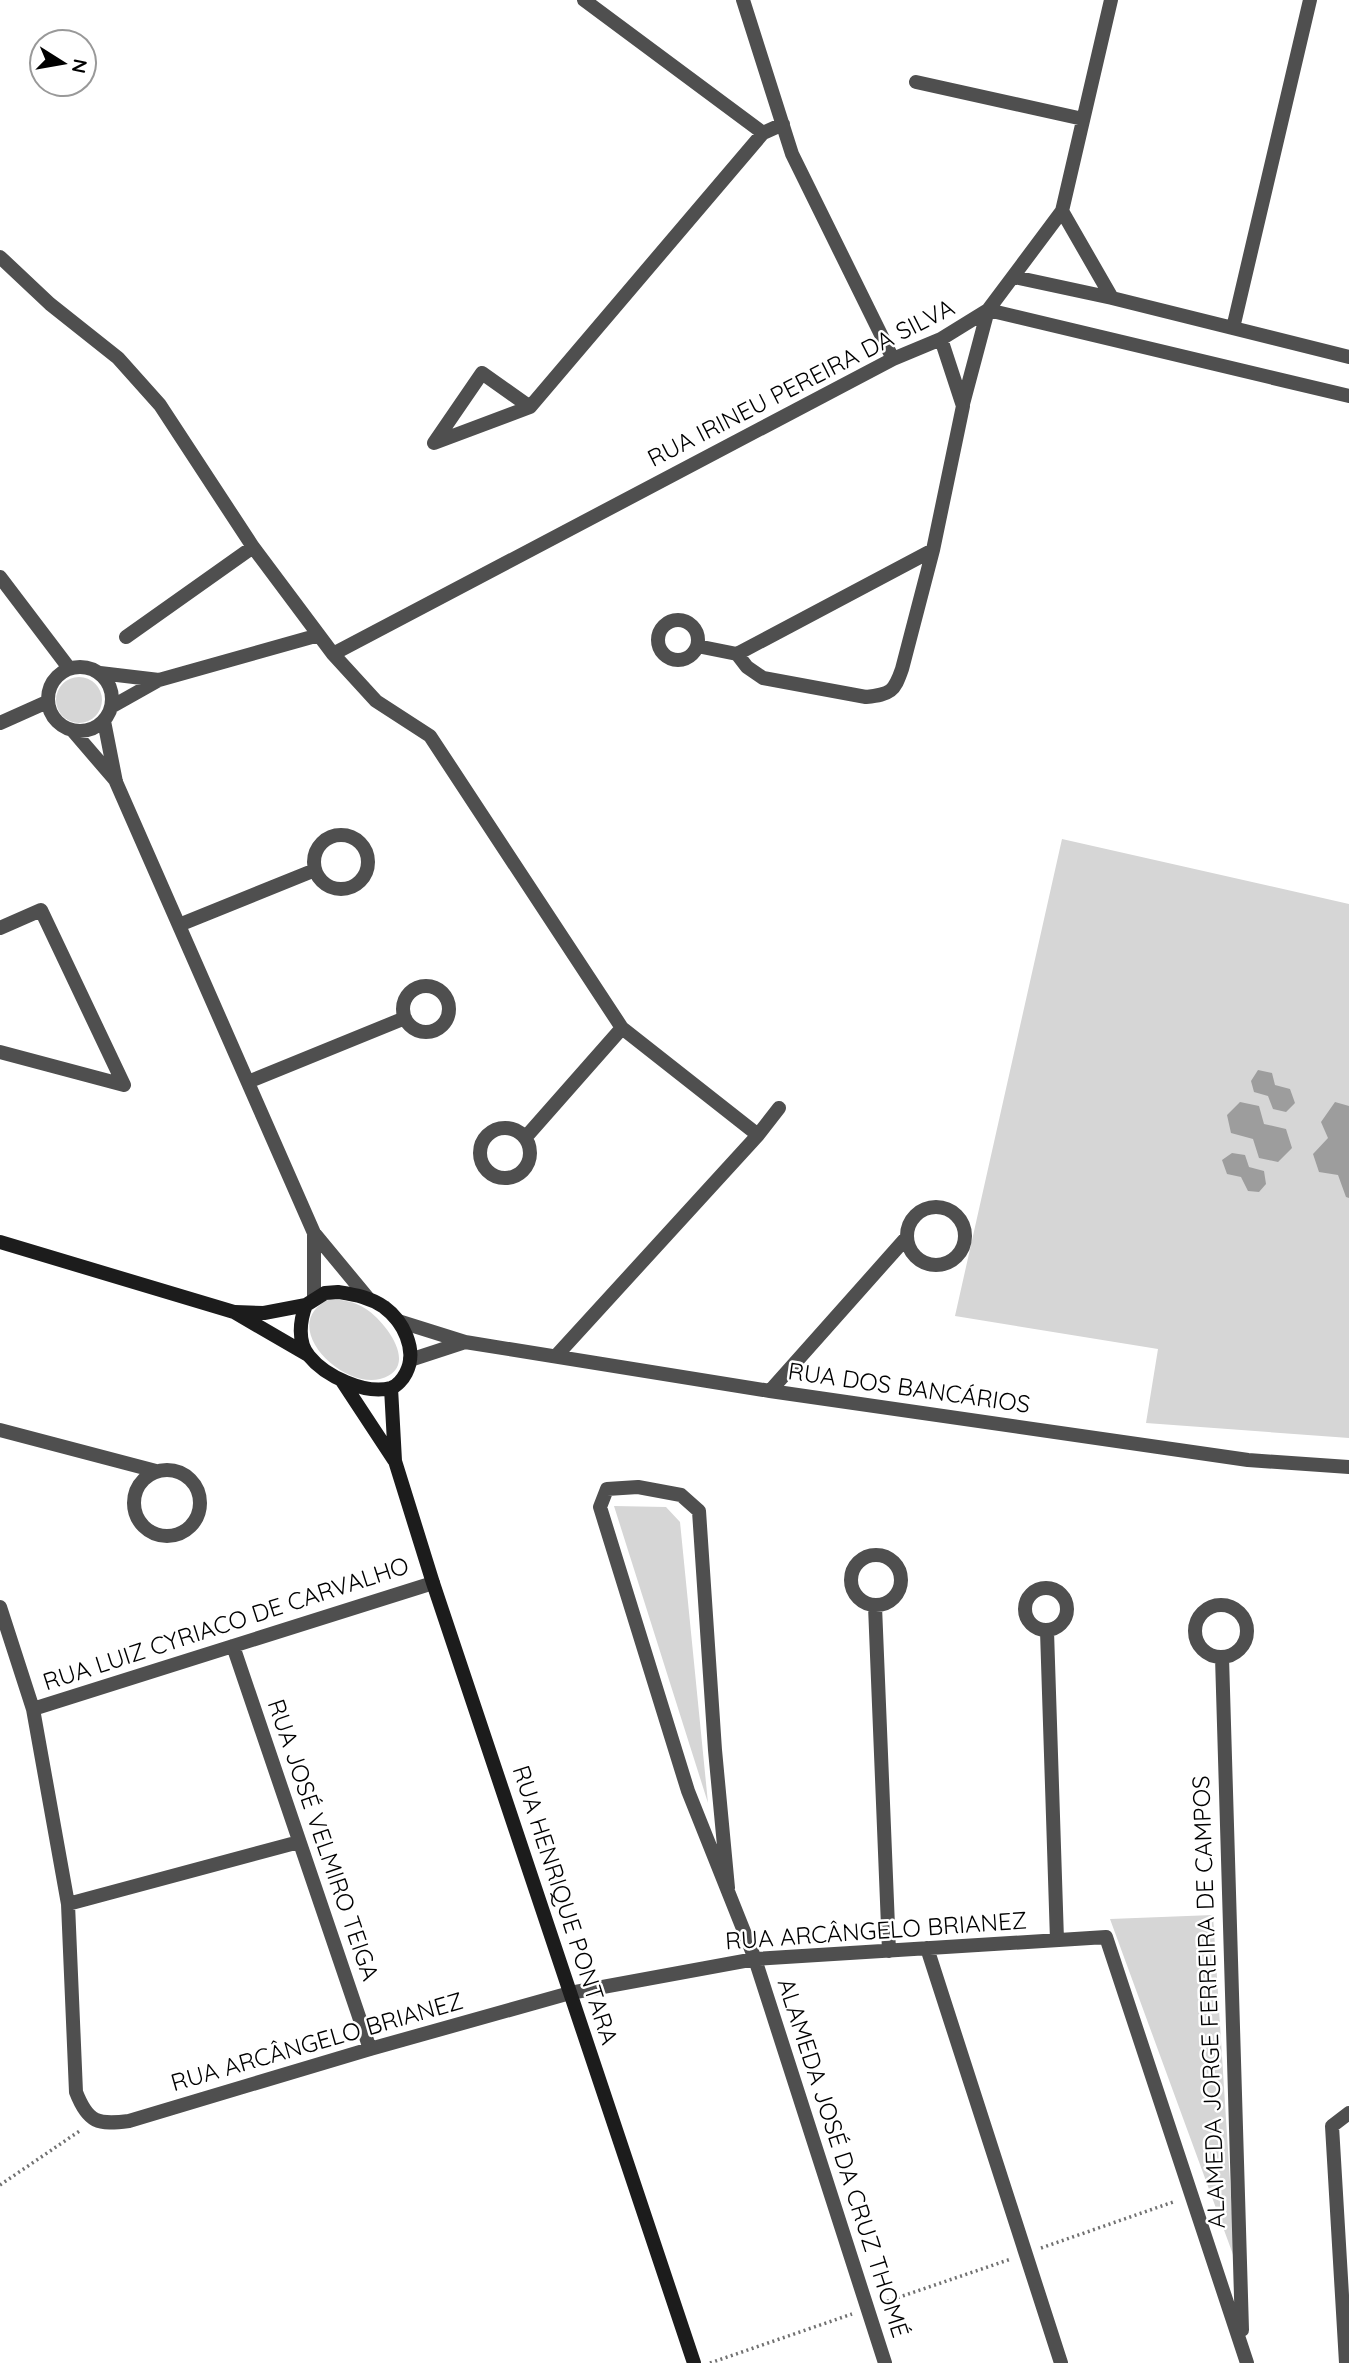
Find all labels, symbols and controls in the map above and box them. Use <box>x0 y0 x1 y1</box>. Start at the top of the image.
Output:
north arrow <box>28 28 98 98</box>
text: N <box>67 57 93 75</box>
street label: RUA IRINEU PEREIRA DA SILVA <box>642 291 959 473</box>
street label: RUA DOS BANCÁRIOS <box>786 1355 1032 1419</box>
street label: RUA LUIZ CYRIACO DE CARVALHO <box>39 1550 412 1696</box>
street label: RUA JOSÉ VELMIRO TEIGA <box>262 1695 386 1985</box>
street label: RUA HENRIQUE PONTARA <box>507 1761 625 2048</box>
street label: ALAMEDA JORGE FERREIRA DE CAMPOS <box>1185 1775 1231 2229</box>
street label: RUA ARCÂNGELO BRIANEZ <box>724 1904 1028 1956</box>
street label: ALAMEDA JOSÉ DA CRUZ THOMÉ <box>772 1974 916 2341</box>
street label: RUA ARCÂNGELO BRIANEZ <box>167 1985 466 2097</box>

